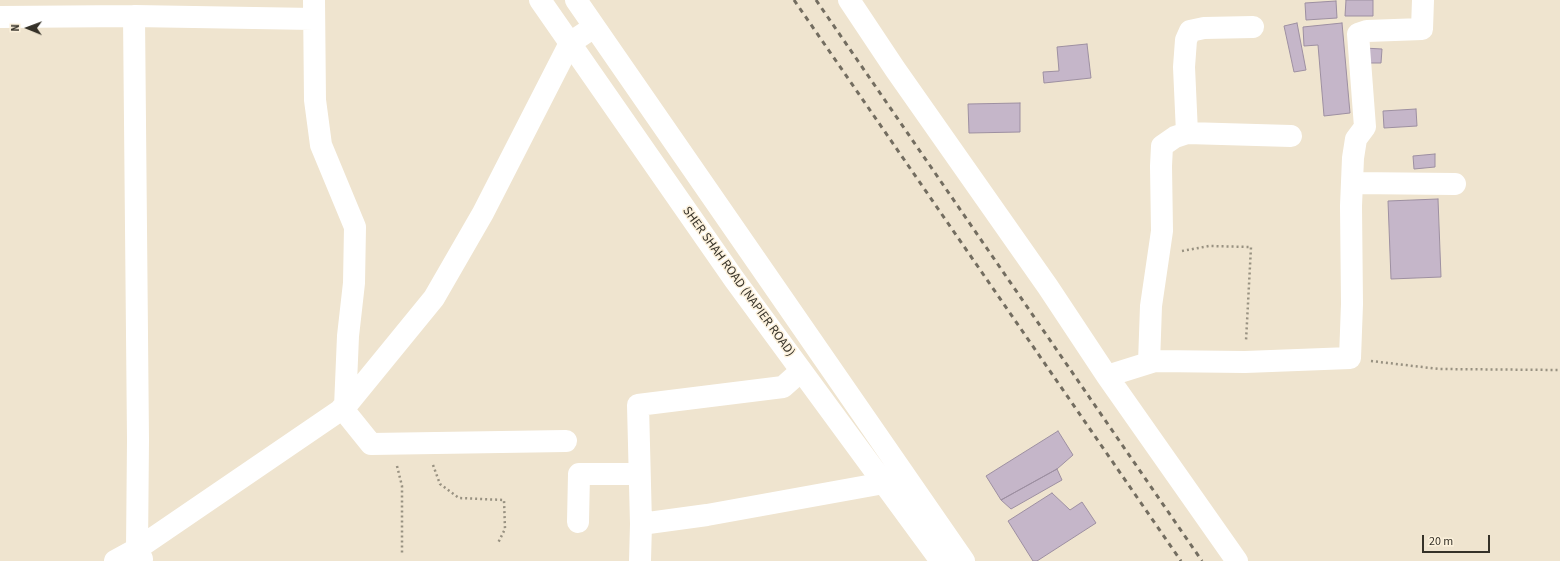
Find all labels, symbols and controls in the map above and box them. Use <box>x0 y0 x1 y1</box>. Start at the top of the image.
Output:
north arrow <box>8 8 48 48</box>
text: N <box>8 24 23 32</box>
street label: SHER SHAH ROAD (NAPIER ROAD) <box>678 204 798 360</box>
scale bar <box>1424 527 1492 553</box>
text: 20 m <box>1429 533 1453 550</box>

